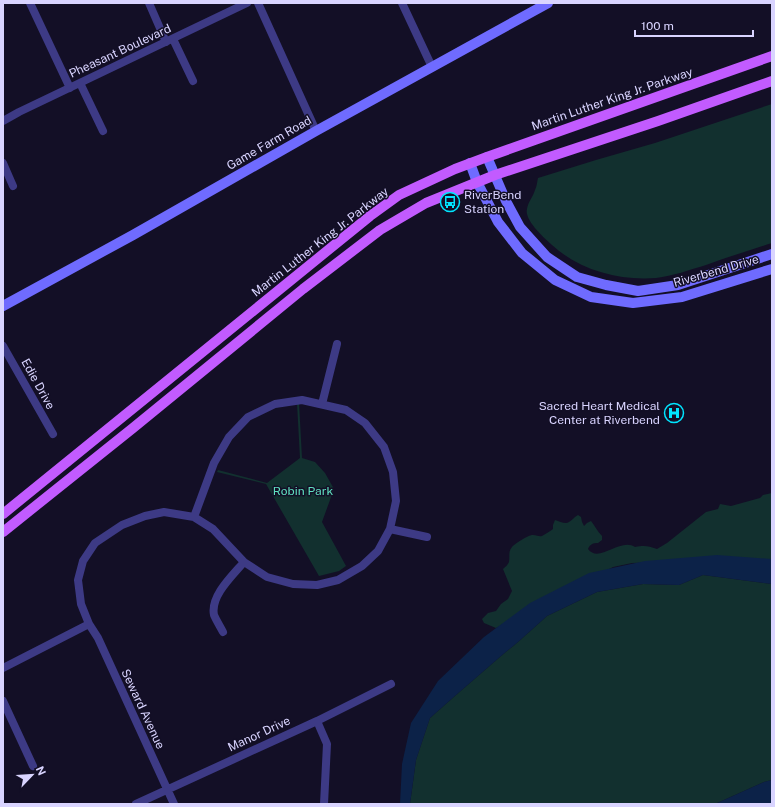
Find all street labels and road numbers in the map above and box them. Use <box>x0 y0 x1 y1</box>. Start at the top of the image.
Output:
street label: Pheasant Boulevard <box>67 21 173 81</box>
street label: Martin Luther King Jr. Parkway <box>530 65 695 133</box>
street label: Game Farm Road <box>224 113 314 173</box>
street label: Martin Luther King Jr. Parkway <box>249 184 392 300</box>
street label: Riverbend Drive <box>672 252 760 290</box>
street label: Edie Drive <box>18 356 58 412</box>
street label: Seward Avenue <box>118 667 168 751</box>
street label: Manor Drive <box>226 713 293 755</box>

